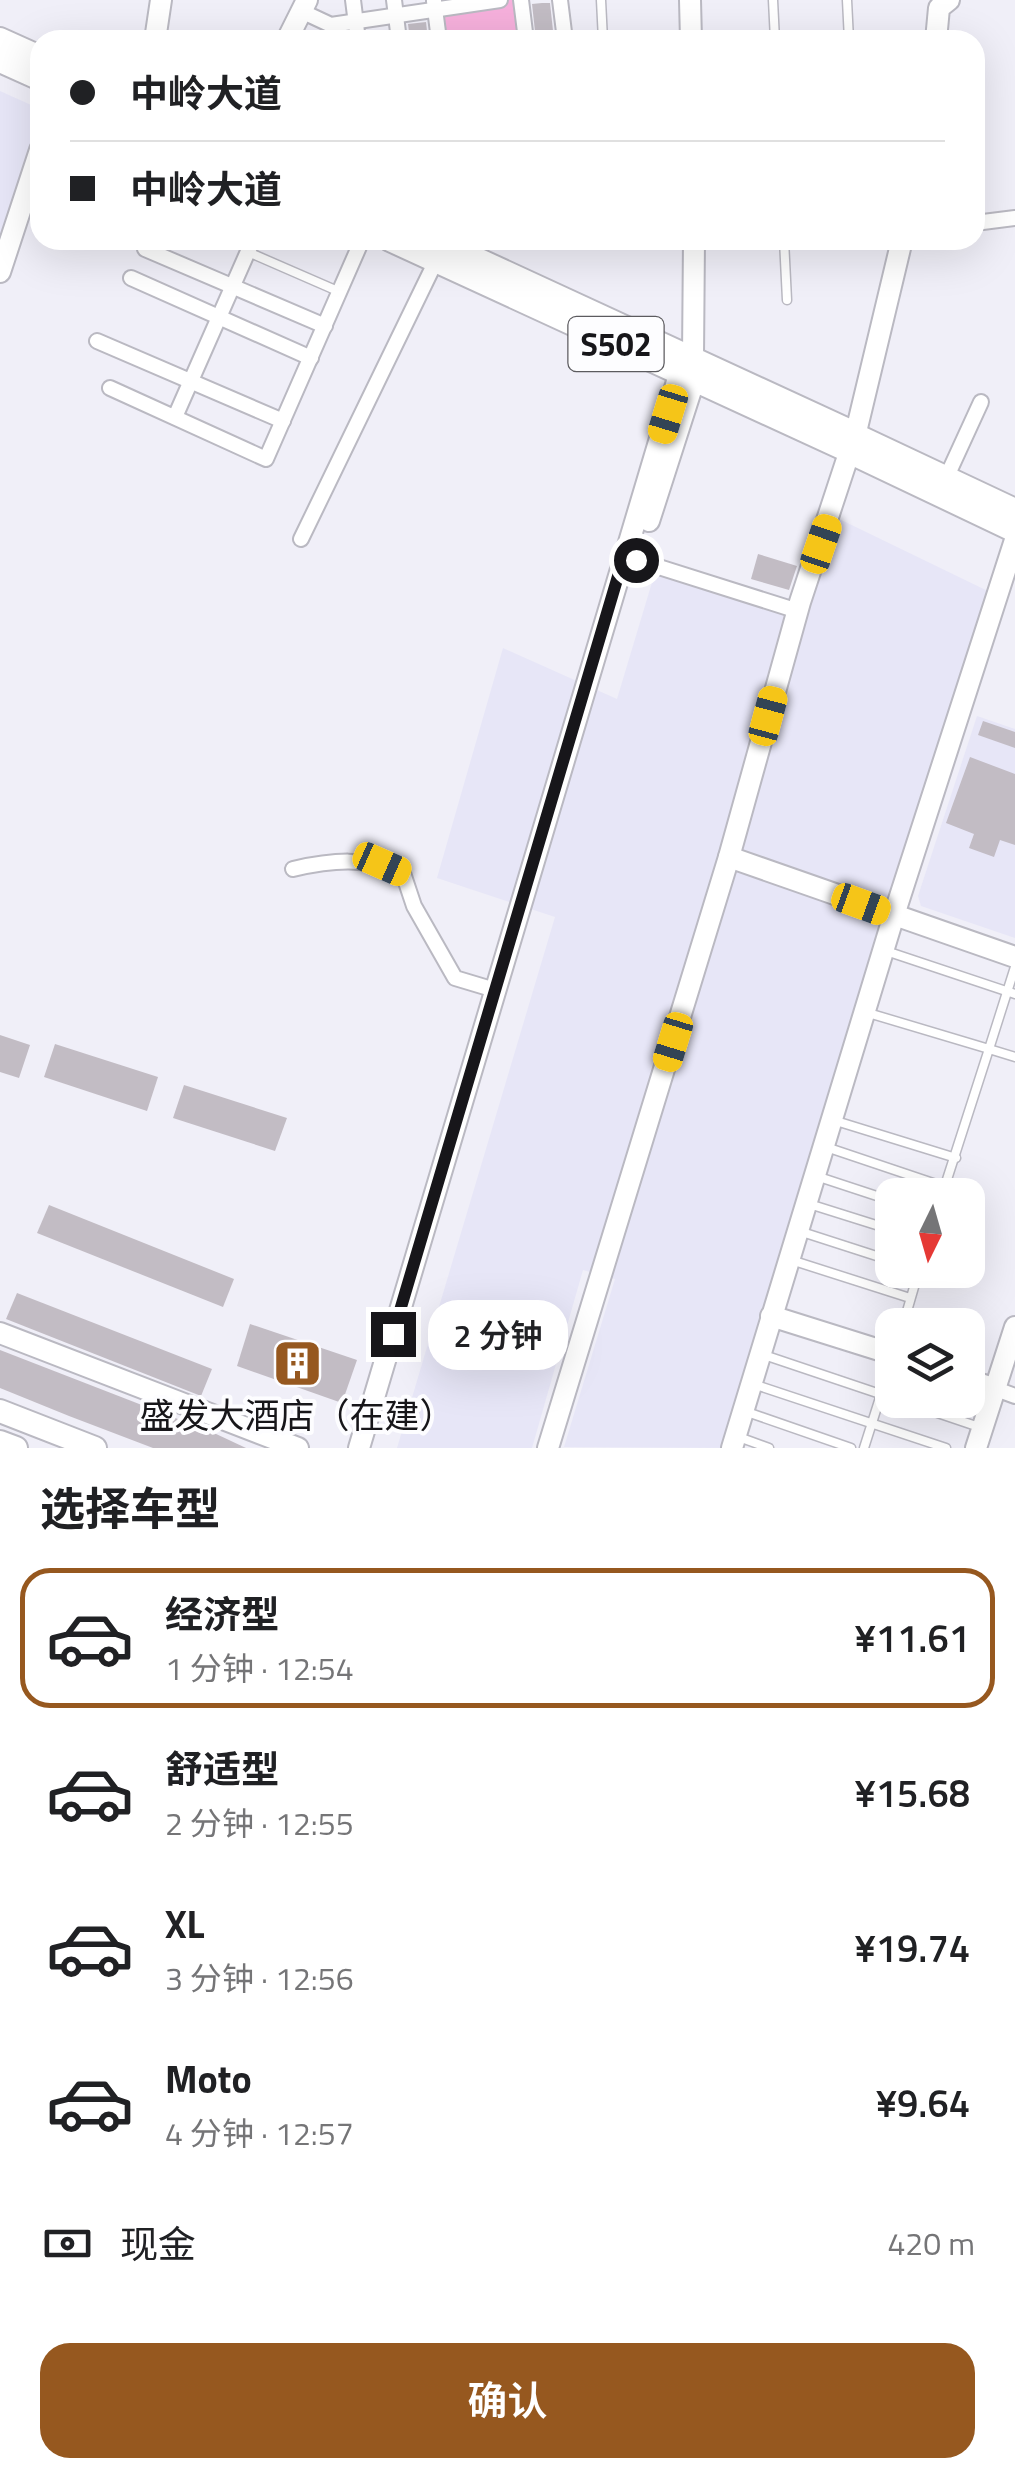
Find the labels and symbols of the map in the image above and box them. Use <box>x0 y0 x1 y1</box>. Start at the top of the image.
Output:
road number: S502 <box>568 317 664 371</box>
car <box>645 381 691 447</box>
car <box>797 511 845 577</box>
route start <box>614 538 659 583</box>
car <box>746 683 790 749</box>
car <box>348 838 416 890</box>
car <box>828 880 894 928</box>
car <box>650 1009 696 1075</box>
north arrow <box>875 1178 985 1288</box>
callout: 2 分钟 <box>428 1299 568 1369</box>
route end <box>371 1312 416 1357</box>
building icon: 盛发大酒店（在建） <box>271 1337 323 1389</box>
place label: 盛发大酒店（在建） <box>139 1388 455 1442</box>

